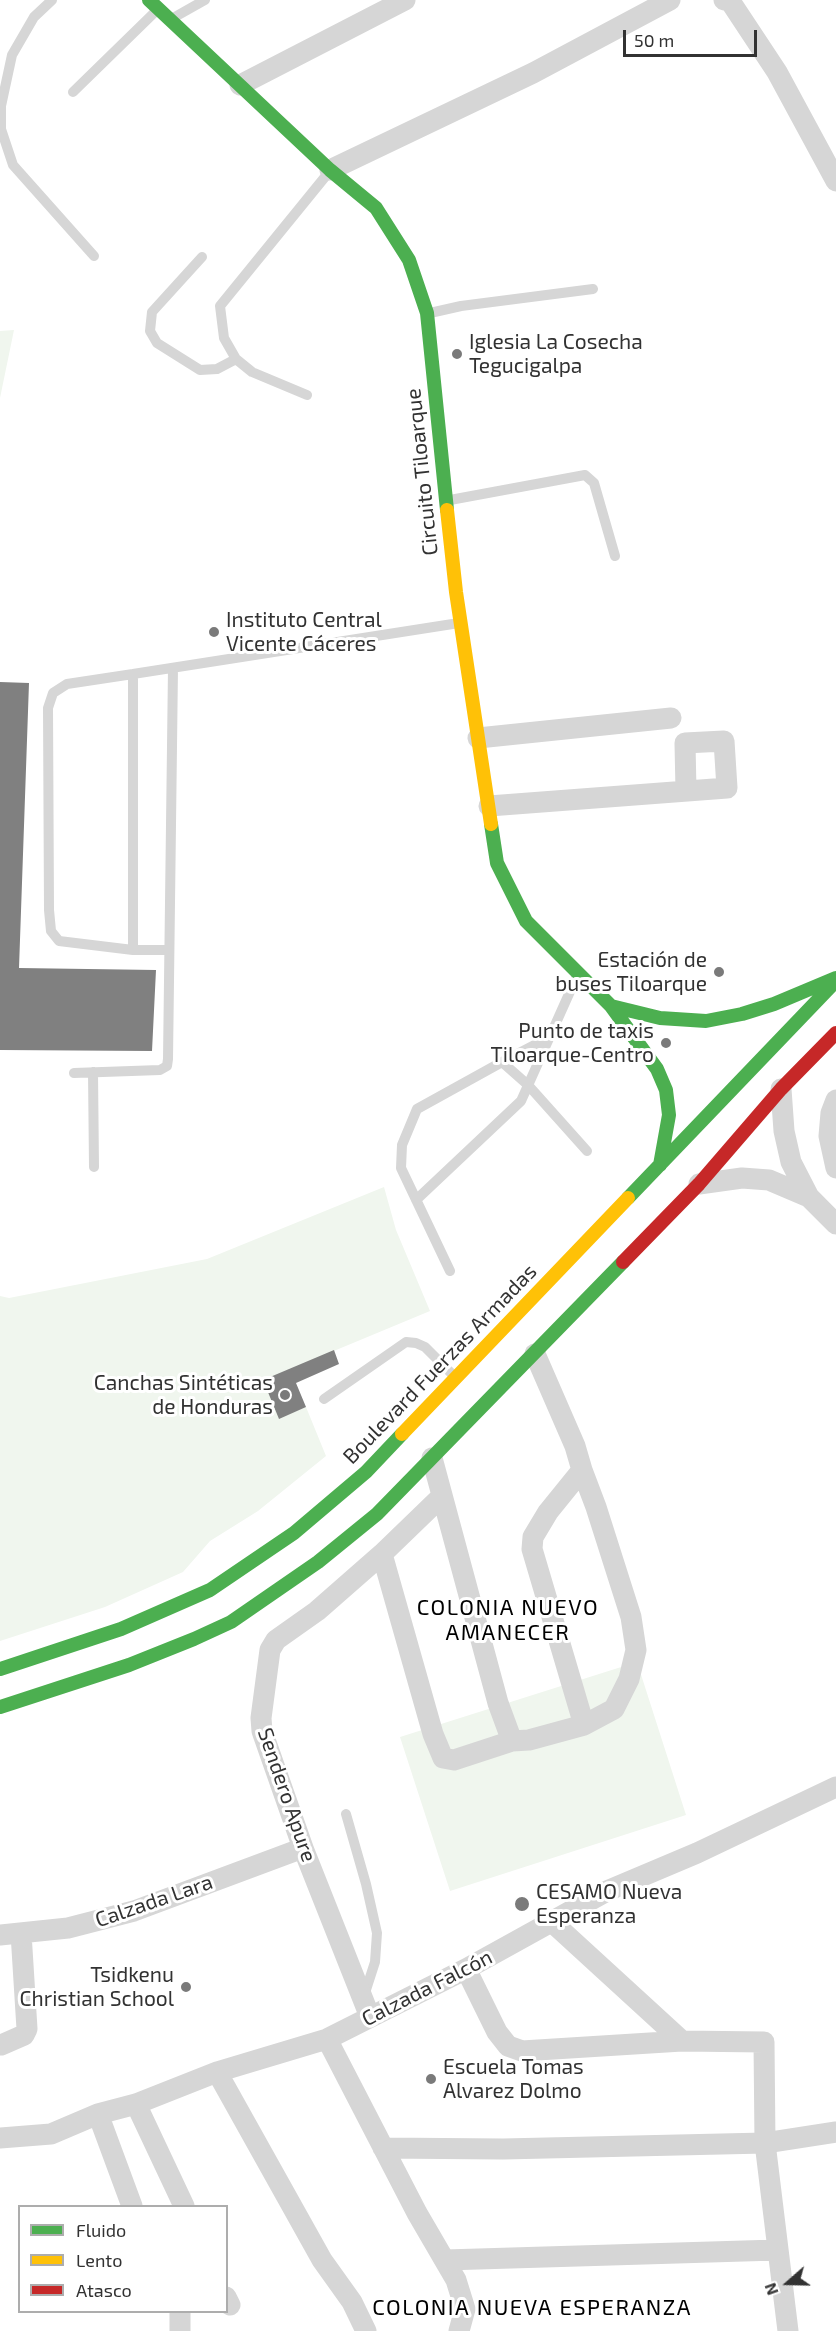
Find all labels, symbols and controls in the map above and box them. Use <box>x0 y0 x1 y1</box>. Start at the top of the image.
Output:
scale bar <box>626 18 760 56</box>
text: 50 m <box>634 29 674 51</box>
place label: Iglesia La Cosecha Tegucigalpa <box>469 329 643 379</box>
marker: Iglesia La Cosecha Tegucigalpa <box>450 347 464 361</box>
street label: Circuito Tiloarque <box>401 387 443 557</box>
place label: Instituto Central Vicente Cáceres <box>226 607 382 657</box>
marker: Instituto Central Vicente Cáceres <box>207 625 221 639</box>
place label: Estación de buses Tiloarque <box>555 947 707 997</box>
marker: Estación de buses Tiloarque <box>712 965 726 979</box>
place label: Punto de taxis Tiloarque-Centro <box>491 1018 654 1068</box>
marker: Punto de taxis Tiloarque-Centro <box>659 1036 673 1050</box>
street label: Boulevard Fuerzas Armadas <box>338 1259 542 1469</box>
place label: Canchas Sintéticas de Honduras <box>94 1370 273 1420</box>
marker: Canchas Sintéticas de Honduras <box>278 1388 292 1402</box>
district label: COLONIA NUEVO AMANECER <box>417 1595 599 1646</box>
street label: Sendero Apure <box>252 1725 322 1865</box>
street label: Calzada Lara <box>92 1869 216 1933</box>
place label: CESAMO Nueva Esperanza <box>536 1879 682 1929</box>
marker: CESAMO Nueva Esperanza <box>513 1895 531 1913</box>
street label: Calzada Falcón <box>358 1944 496 2032</box>
place label: Tsidkenu Christian School <box>20 1962 174 2012</box>
marker: Tsidkenu Christian School <box>179 1980 193 1994</box>
place label: Escuela Tomas Alvarez Dolmo <box>443 2054 584 2104</box>
marker: Escuela Tomas Alvarez Dolmo <box>424 2072 438 2086</box>
legend <box>18 2205 228 2313</box>
text: Fluido <box>76 2219 126 2241</box>
text: Lento <box>76 2249 122 2271</box>
north arrow <box>758 2253 818 2313</box>
text: Atasco <box>76 2279 132 2301</box>
text: N <box>760 2281 782 2298</box>
district label: COLONIA NUEVA ESPERANZA <box>372 2295 692 2321</box>

